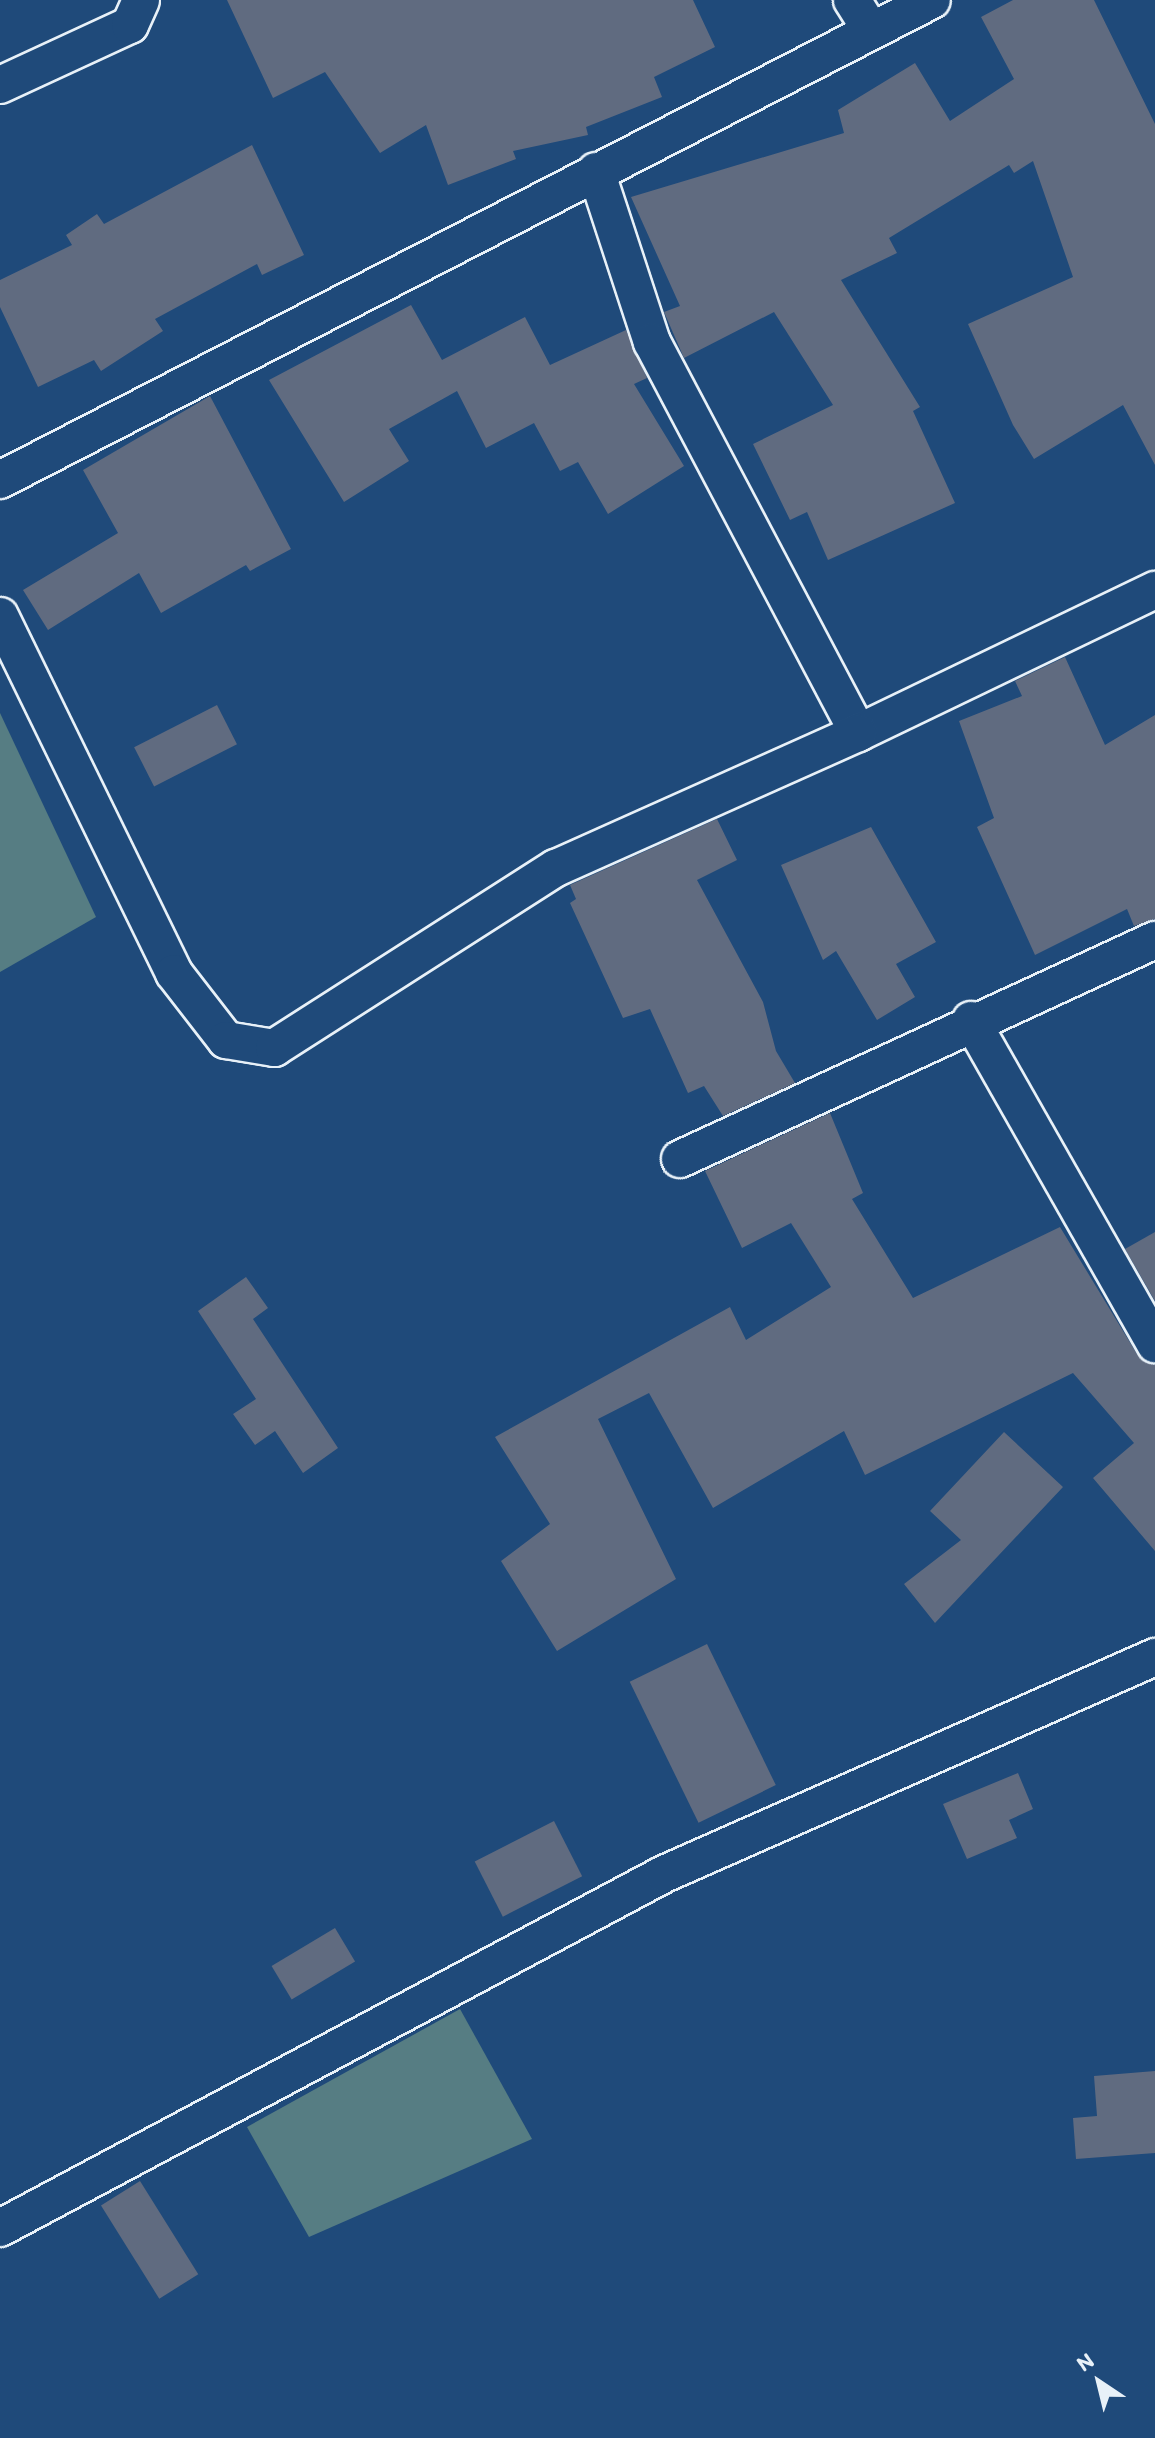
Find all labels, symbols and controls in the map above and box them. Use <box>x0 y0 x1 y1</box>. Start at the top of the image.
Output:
north arrow <box>1059 2342 1139 2422</box>
text: N <box>1071 2347 1099 2377</box>

